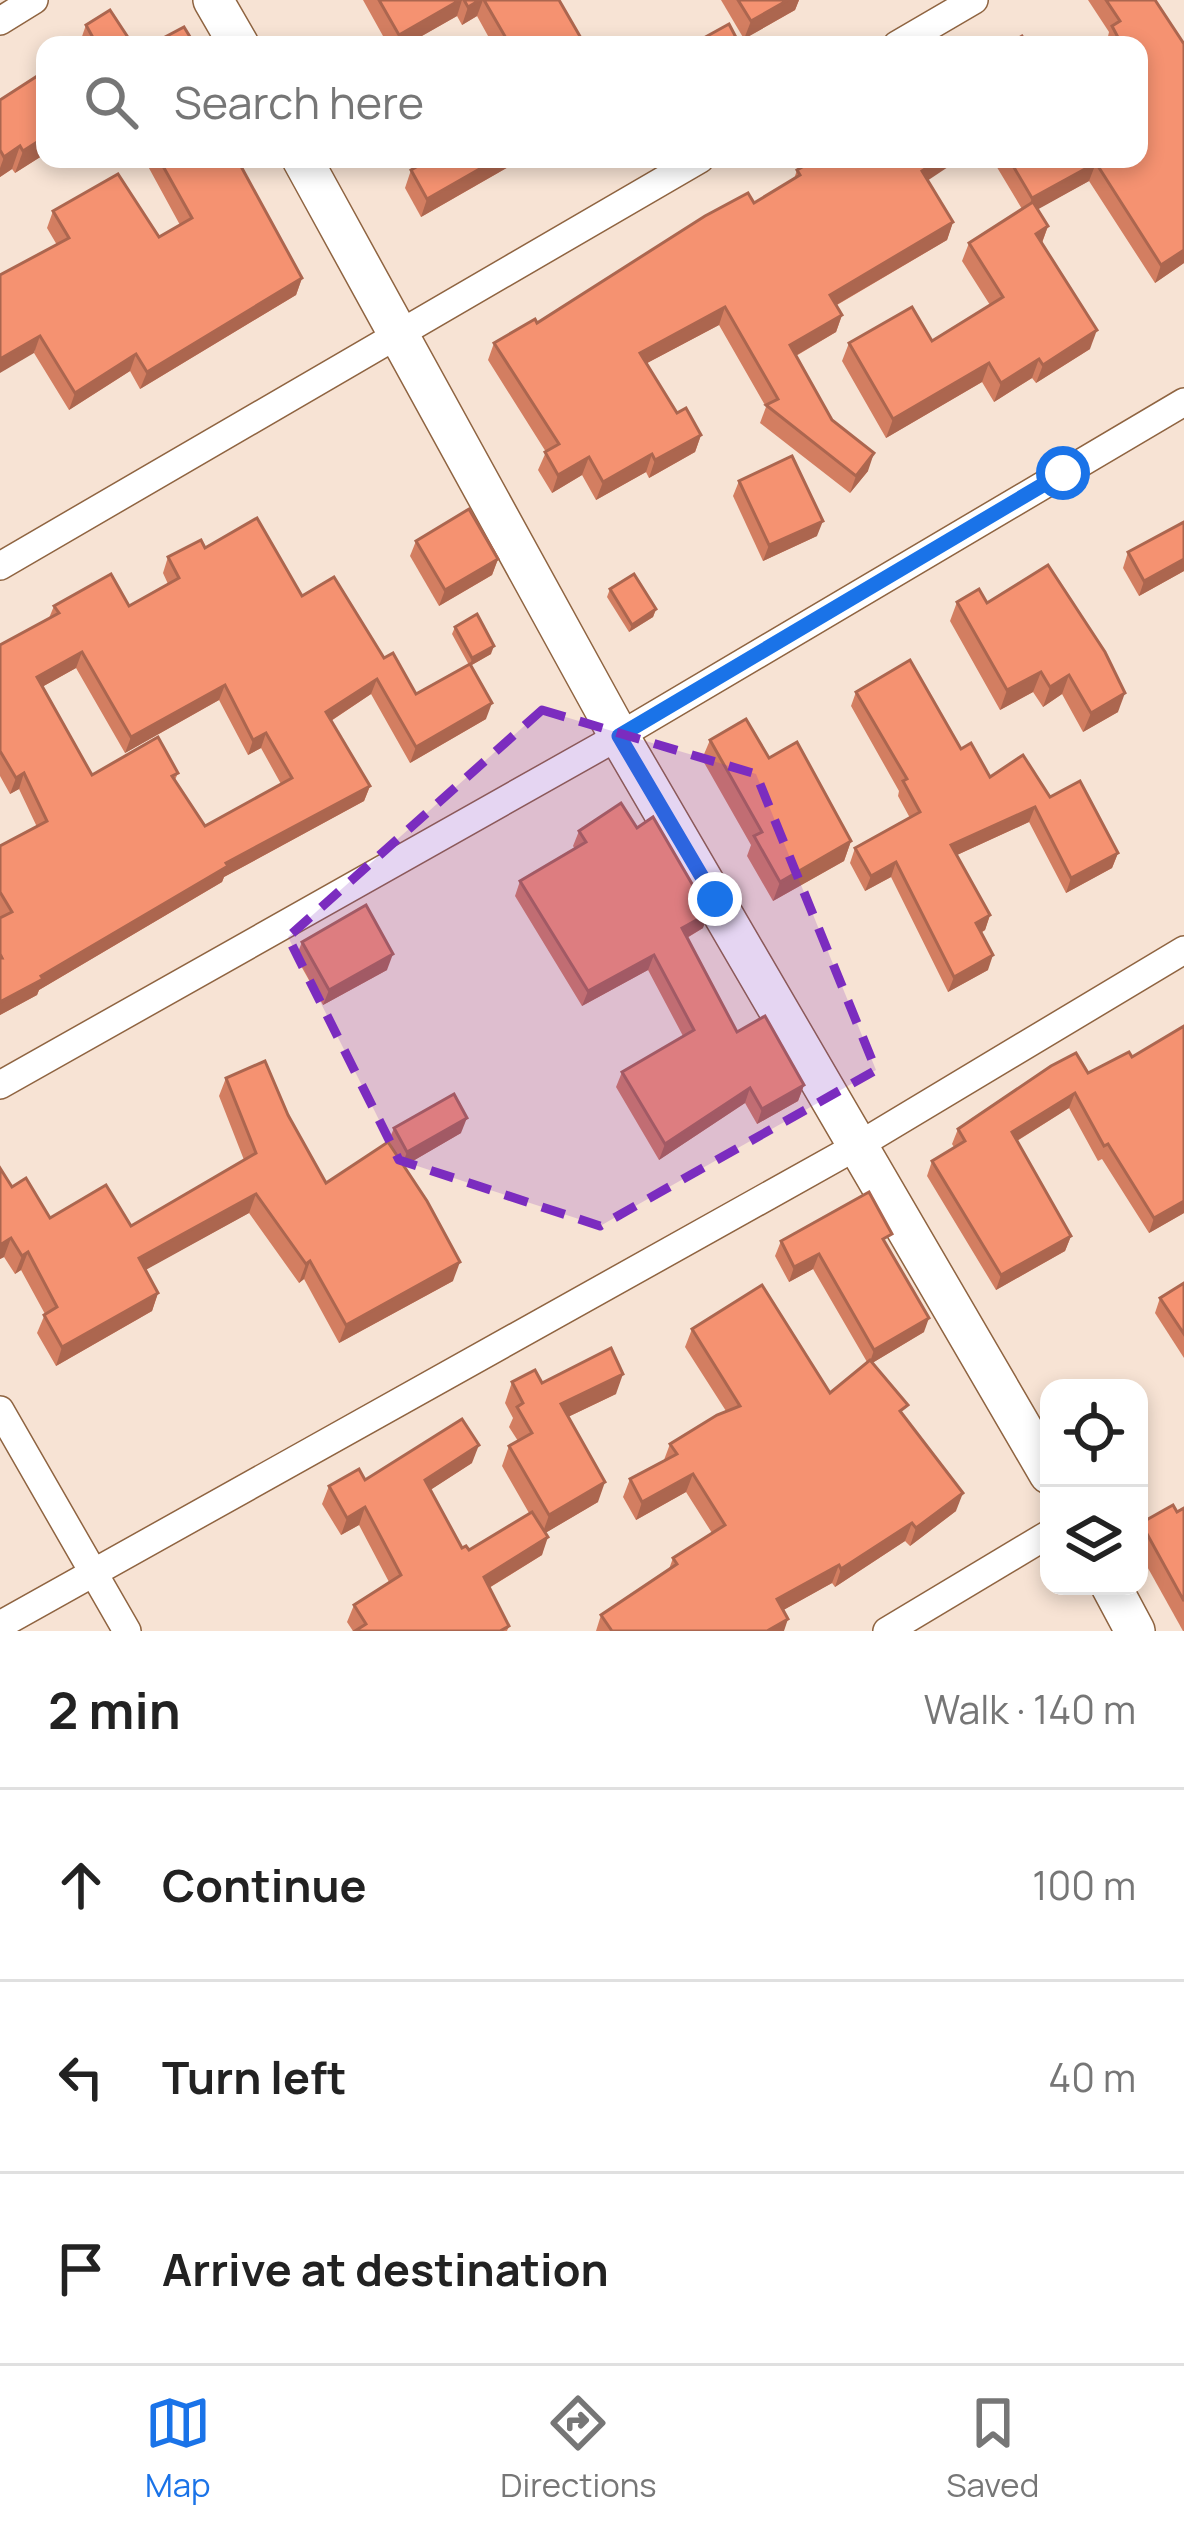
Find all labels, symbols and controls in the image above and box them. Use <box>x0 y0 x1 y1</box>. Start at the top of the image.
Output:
search box <box>36 36 1148 168</box>
icon: search <box>78 69 144 135</box>
text: Search here <box>174 71 424 133</box>
route start <box>1036 446 1090 500</box>
route end <box>688 872 742 926</box>
map controls <box>1040 1379 1148 1595</box>
button: locate <box>1040 1379 1148 1487</box>
button: layers <box>1040 1487 1148 1595</box>
text: 2 min <box>48 1675 181 1744</box>
text: Walk · 140 m <box>924 1682 1136 1736</box>
icon: ahead <box>48 1852 114 1918</box>
text: Continue <box>162 1854 367 1916</box>
text: 100 m <box>1032 1858 1136 1912</box>
icon: left <box>48 2044 114 2110</box>
text: Turn left <box>162 2046 347 2108</box>
text: 40 m <box>1048 2050 1136 2104</box>
icon: arrive <box>48 2236 114 2302</box>
text: Arrive at destination <box>162 2238 609 2300</box>
tab: Map <box>145 2390 211 2507</box>
tab: Directions <box>500 2390 657 2507</box>
tab: Saved <box>946 2390 1039 2507</box>

